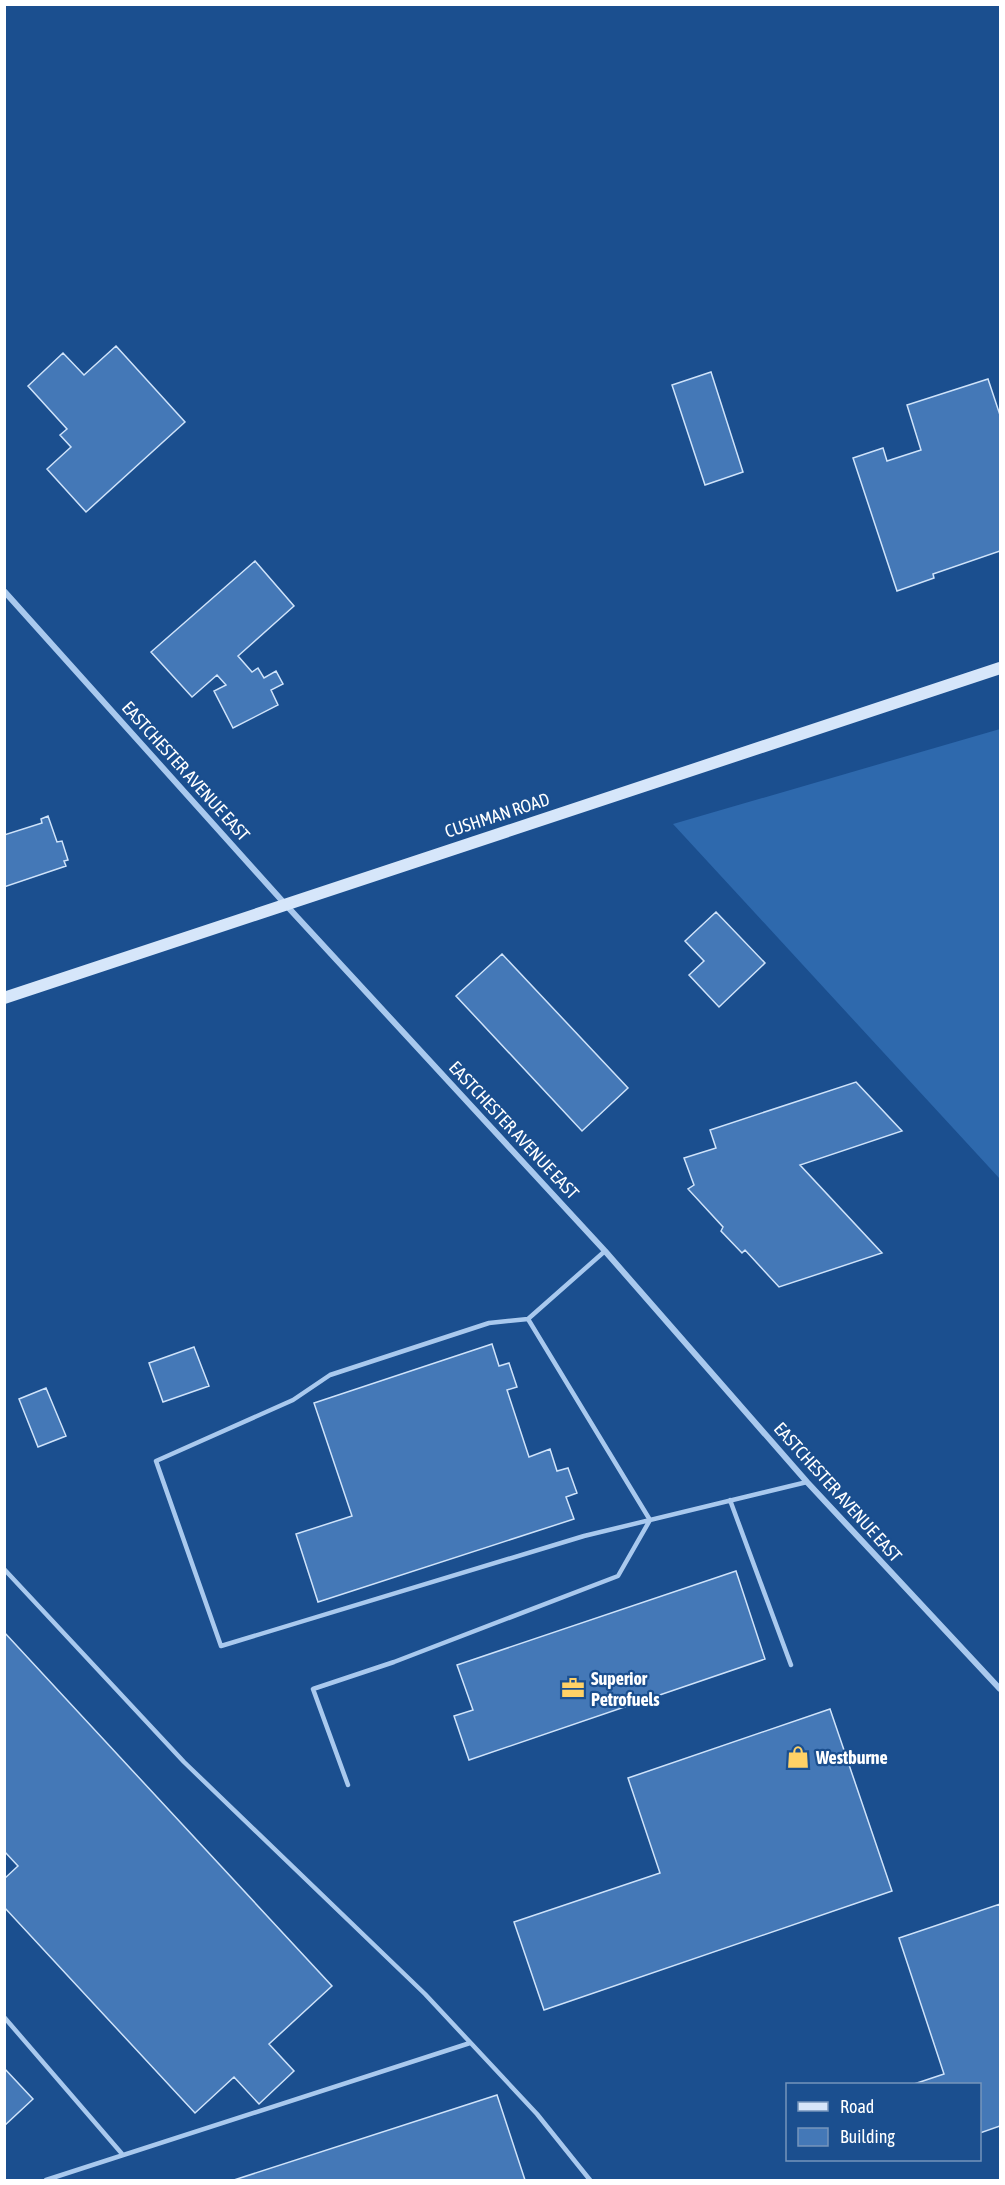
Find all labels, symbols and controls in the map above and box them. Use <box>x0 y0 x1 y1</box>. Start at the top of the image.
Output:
street label: EASTCHESTER AVENUE EAST <box>118 697 254 845</box>
street label: CUSHMAN ROAD <box>442 788 552 842</box>
street label: EASTCHESTER AVENUE EAST <box>445 1057 583 1203</box>
street label: EASTCHESTER AVENUE EAST <box>770 1418 906 1566</box>
place label: Superior Petrofuels <box>591 1668 660 1710</box>
office icon: Superior Petrofuels <box>560 1675 586 1701</box>
shop icon: Westburne <box>785 1744 811 1770</box>
place label: Westburne <box>815 1747 888 1768</box>
legend <box>786 2083 981 2161</box>
text: Road <box>840 2096 874 2117</box>
text: Building <box>840 2126 895 2147</box>

